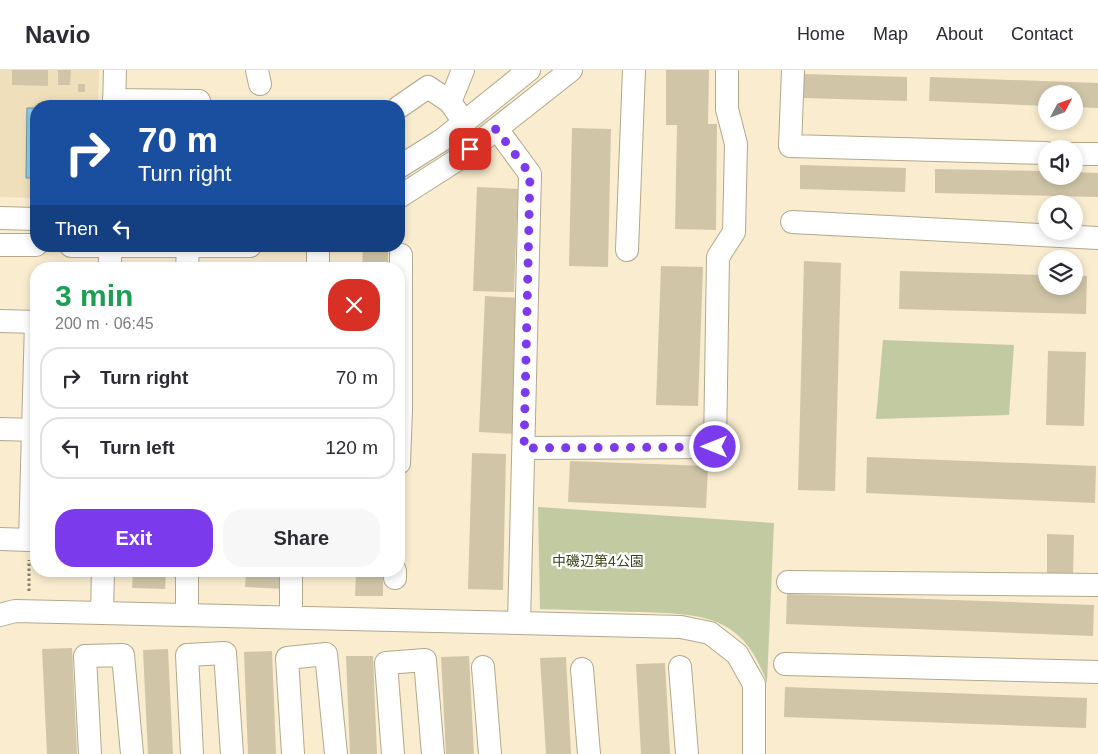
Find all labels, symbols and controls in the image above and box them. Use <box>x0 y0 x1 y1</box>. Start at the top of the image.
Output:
text: Navio <box>25 21 90 48</box>
text: Home <box>797 24 845 44</box>
text: Map <box>873 24 908 44</box>
text: About <box>936 24 983 44</box>
text: Contact <box>1011 24 1073 44</box>
north arrow <box>1038 85 1082 130</box>
map controls <box>1038 85 1083 295</box>
icon: right <box>55 120 120 185</box>
text: 70 m <box>138 120 218 159</box>
pin <box>449 128 491 170</box>
icon: arrive <box>456 135 484 163</box>
button: sound <box>1038 140 1083 185</box>
text: Turn right <box>138 161 231 186</box>
button: search <box>1038 195 1083 240</box>
icon: left <box>108 215 136 243</box>
text: Then <box>55 218 98 239</box>
button: layers <box>1038 250 1083 295</box>
text: 3 min <box>55 279 133 312</box>
button: close <box>328 279 380 331</box>
text: 200 m · 06:45 <box>55 315 154 332</box>
icon: right <box>57 364 85 392</box>
text: Turn right <box>100 367 188 388</box>
text: 70 m <box>336 367 378 388</box>
position arrow <box>688 420 740 472</box>
icon: left <box>57 434 85 462</box>
text: Turn left <box>100 437 175 458</box>
text: 120 m <box>325 437 378 458</box>
button: Exit <box>55 509 213 567</box>
button: Share <box>223 509 380 567</box>
park label: 中磯辺第4公園 <box>552 553 644 569</box>

